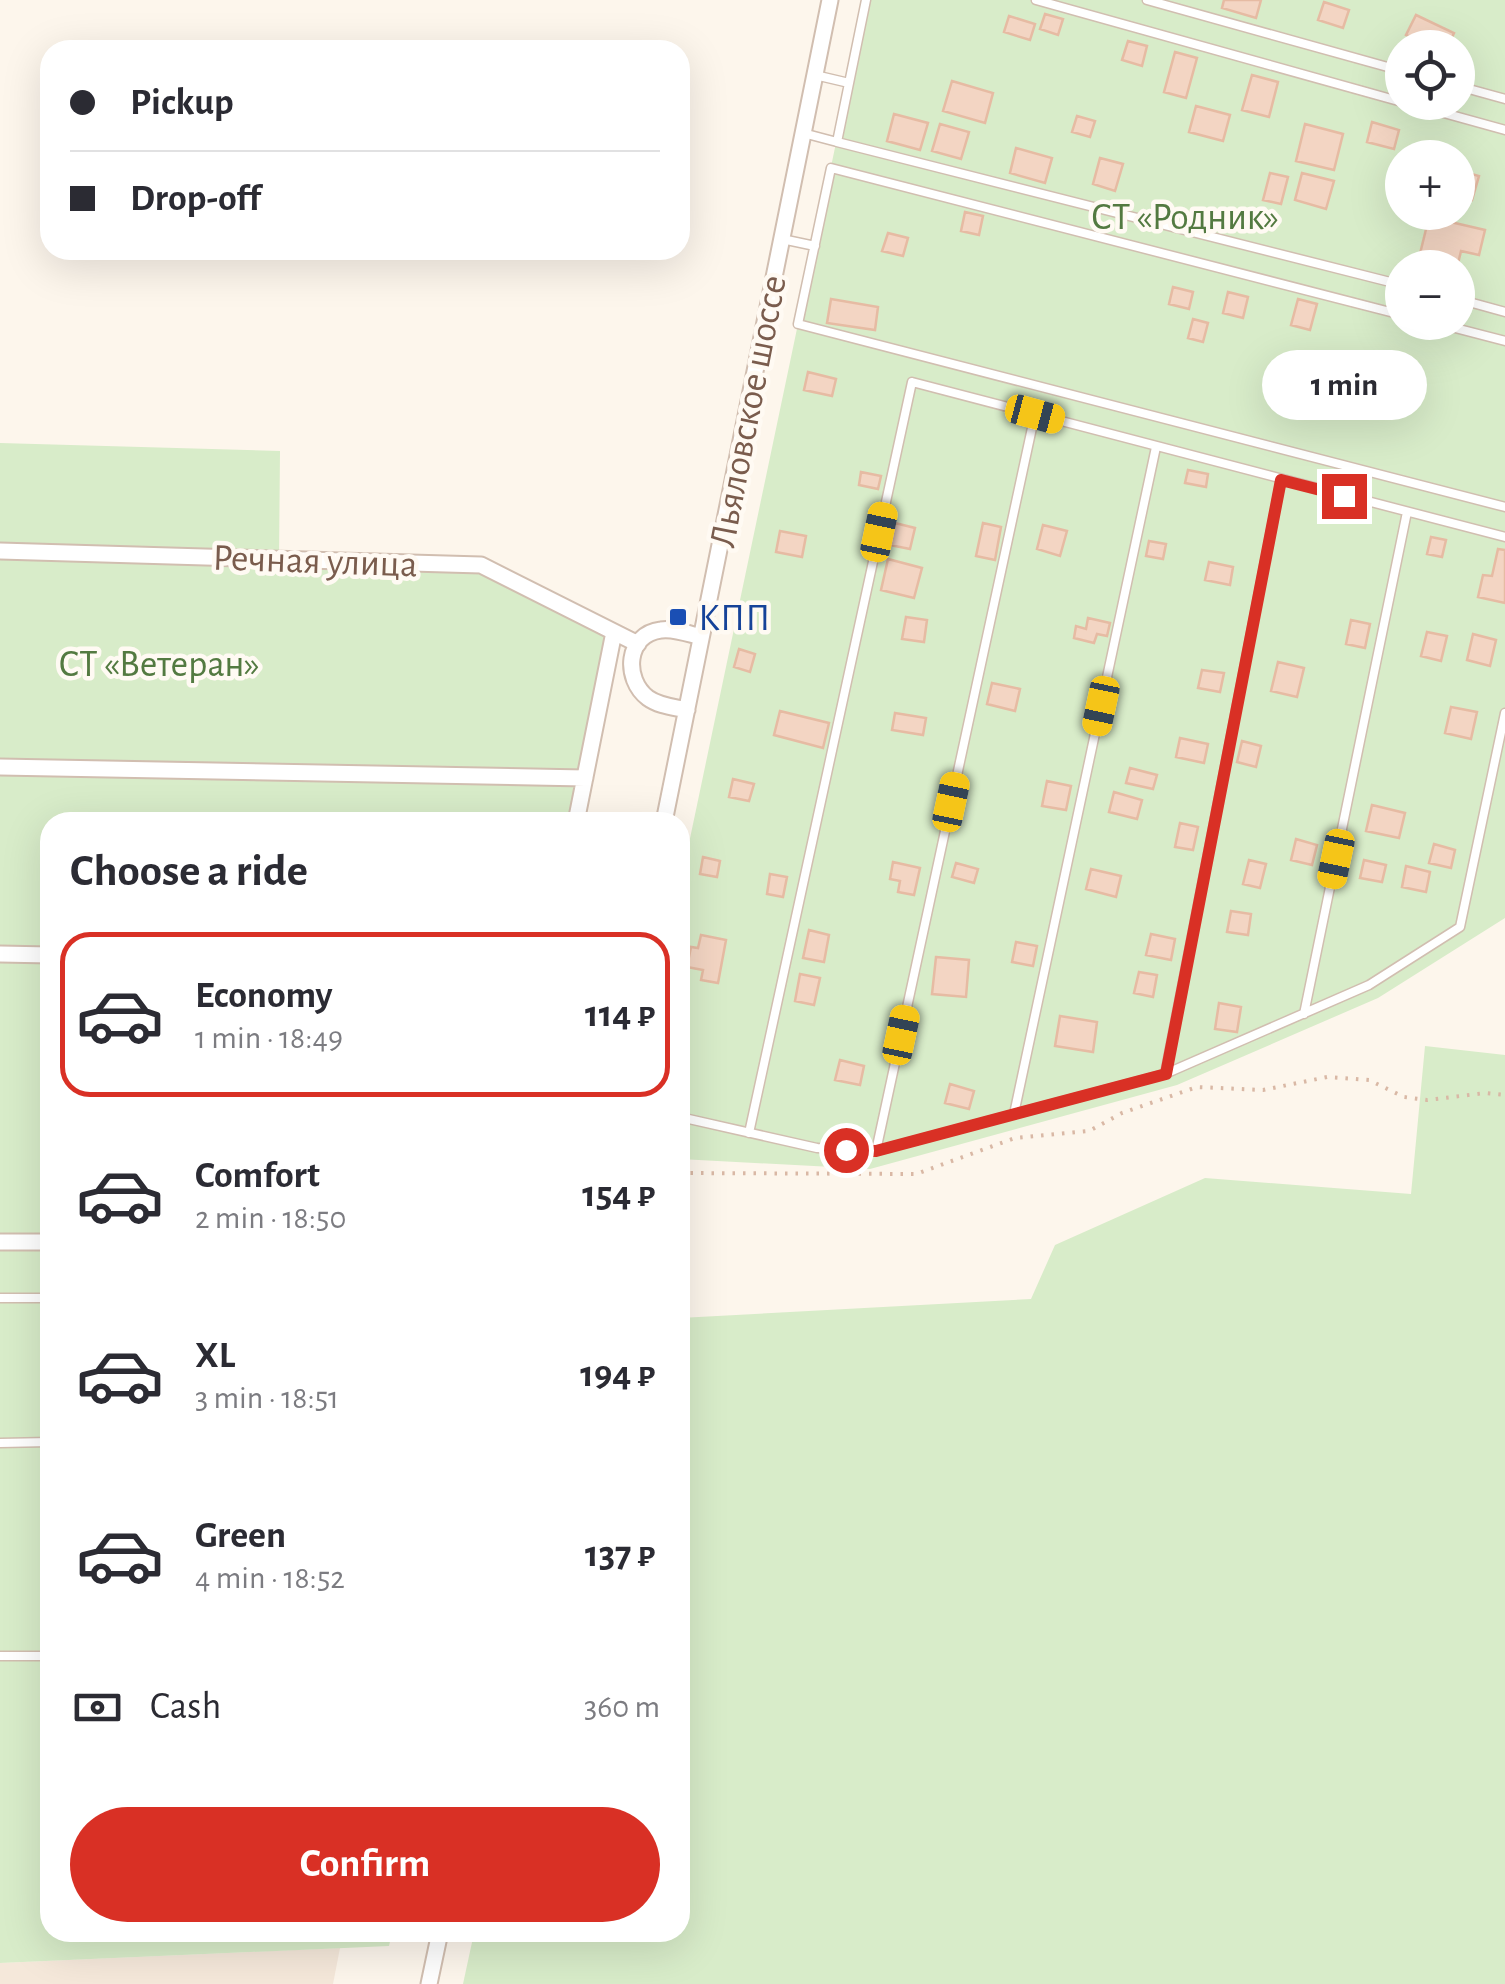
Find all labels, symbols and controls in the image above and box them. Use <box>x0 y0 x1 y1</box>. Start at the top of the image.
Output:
map controls <box>1385 30 1475 340</box>
button: locate <box>1385 30 1475 120</box>
text: Pickup <box>130 84 234 122</box>
button: + <box>1385 140 1475 230</box>
text: Drop-off <box>130 180 261 218</box>
park label: СТ «Родник» <box>1091 199 1279 237</box>
button: − <box>1385 250 1475 340</box>
street label: Льяловское шоссе <box>704 272 794 551</box>
callout: 1 min <box>1262 351 1426 421</box>
text: 1 min <box>1311 369 1378 401</box>
car <box>1002 392 1068 436</box>
route end <box>1322 474 1367 519</box>
car <box>858 500 900 564</box>
street label: Речная улица <box>212 539 418 585</box>
place label: КПП <box>698 600 770 638</box>
marker: КПП <box>667 606 689 628</box>
park label: СТ «Ветеран» <box>58 646 260 684</box>
car <box>1080 674 1122 738</box>
car <box>930 770 972 834</box>
car <box>1315 827 1357 891</box>
text: Choose a ride <box>70 849 308 894</box>
icon: car <box>75 970 165 1060</box>
text: Economy <box>195 977 333 1015</box>
text: 114 ₽ <box>585 996 655 1034</box>
car <box>880 1003 922 1067</box>
text: 1 min · 18:49 <box>195 1022 343 1054</box>
route start <box>824 1128 869 1173</box>
icon: car <box>75 1150 165 1240</box>
text: Comfort <box>195 1157 320 1195</box>
text: 154 ₽ <box>582 1176 655 1214</box>
text: 2 min · 18:50 <box>195 1202 346 1234</box>
icon: car <box>75 1330 165 1420</box>
text: XL <box>195 1337 235 1375</box>
text: 194 ₽ <box>580 1356 655 1394</box>
text: 3 min · 18:51 <box>195 1382 339 1414</box>
icon: car <box>75 1510 165 1600</box>
text: Green <box>195 1517 286 1555</box>
text: 137 ₽ <box>585 1536 655 1574</box>
text: 4 min · 18:52 <box>195 1562 345 1594</box>
icon: cash <box>70 1680 125 1735</box>
text: Cash <box>150 1688 221 1726</box>
text: 360 m <box>584 1691 660 1723</box>
button: Confirm <box>70 1807 660 1922</box>

